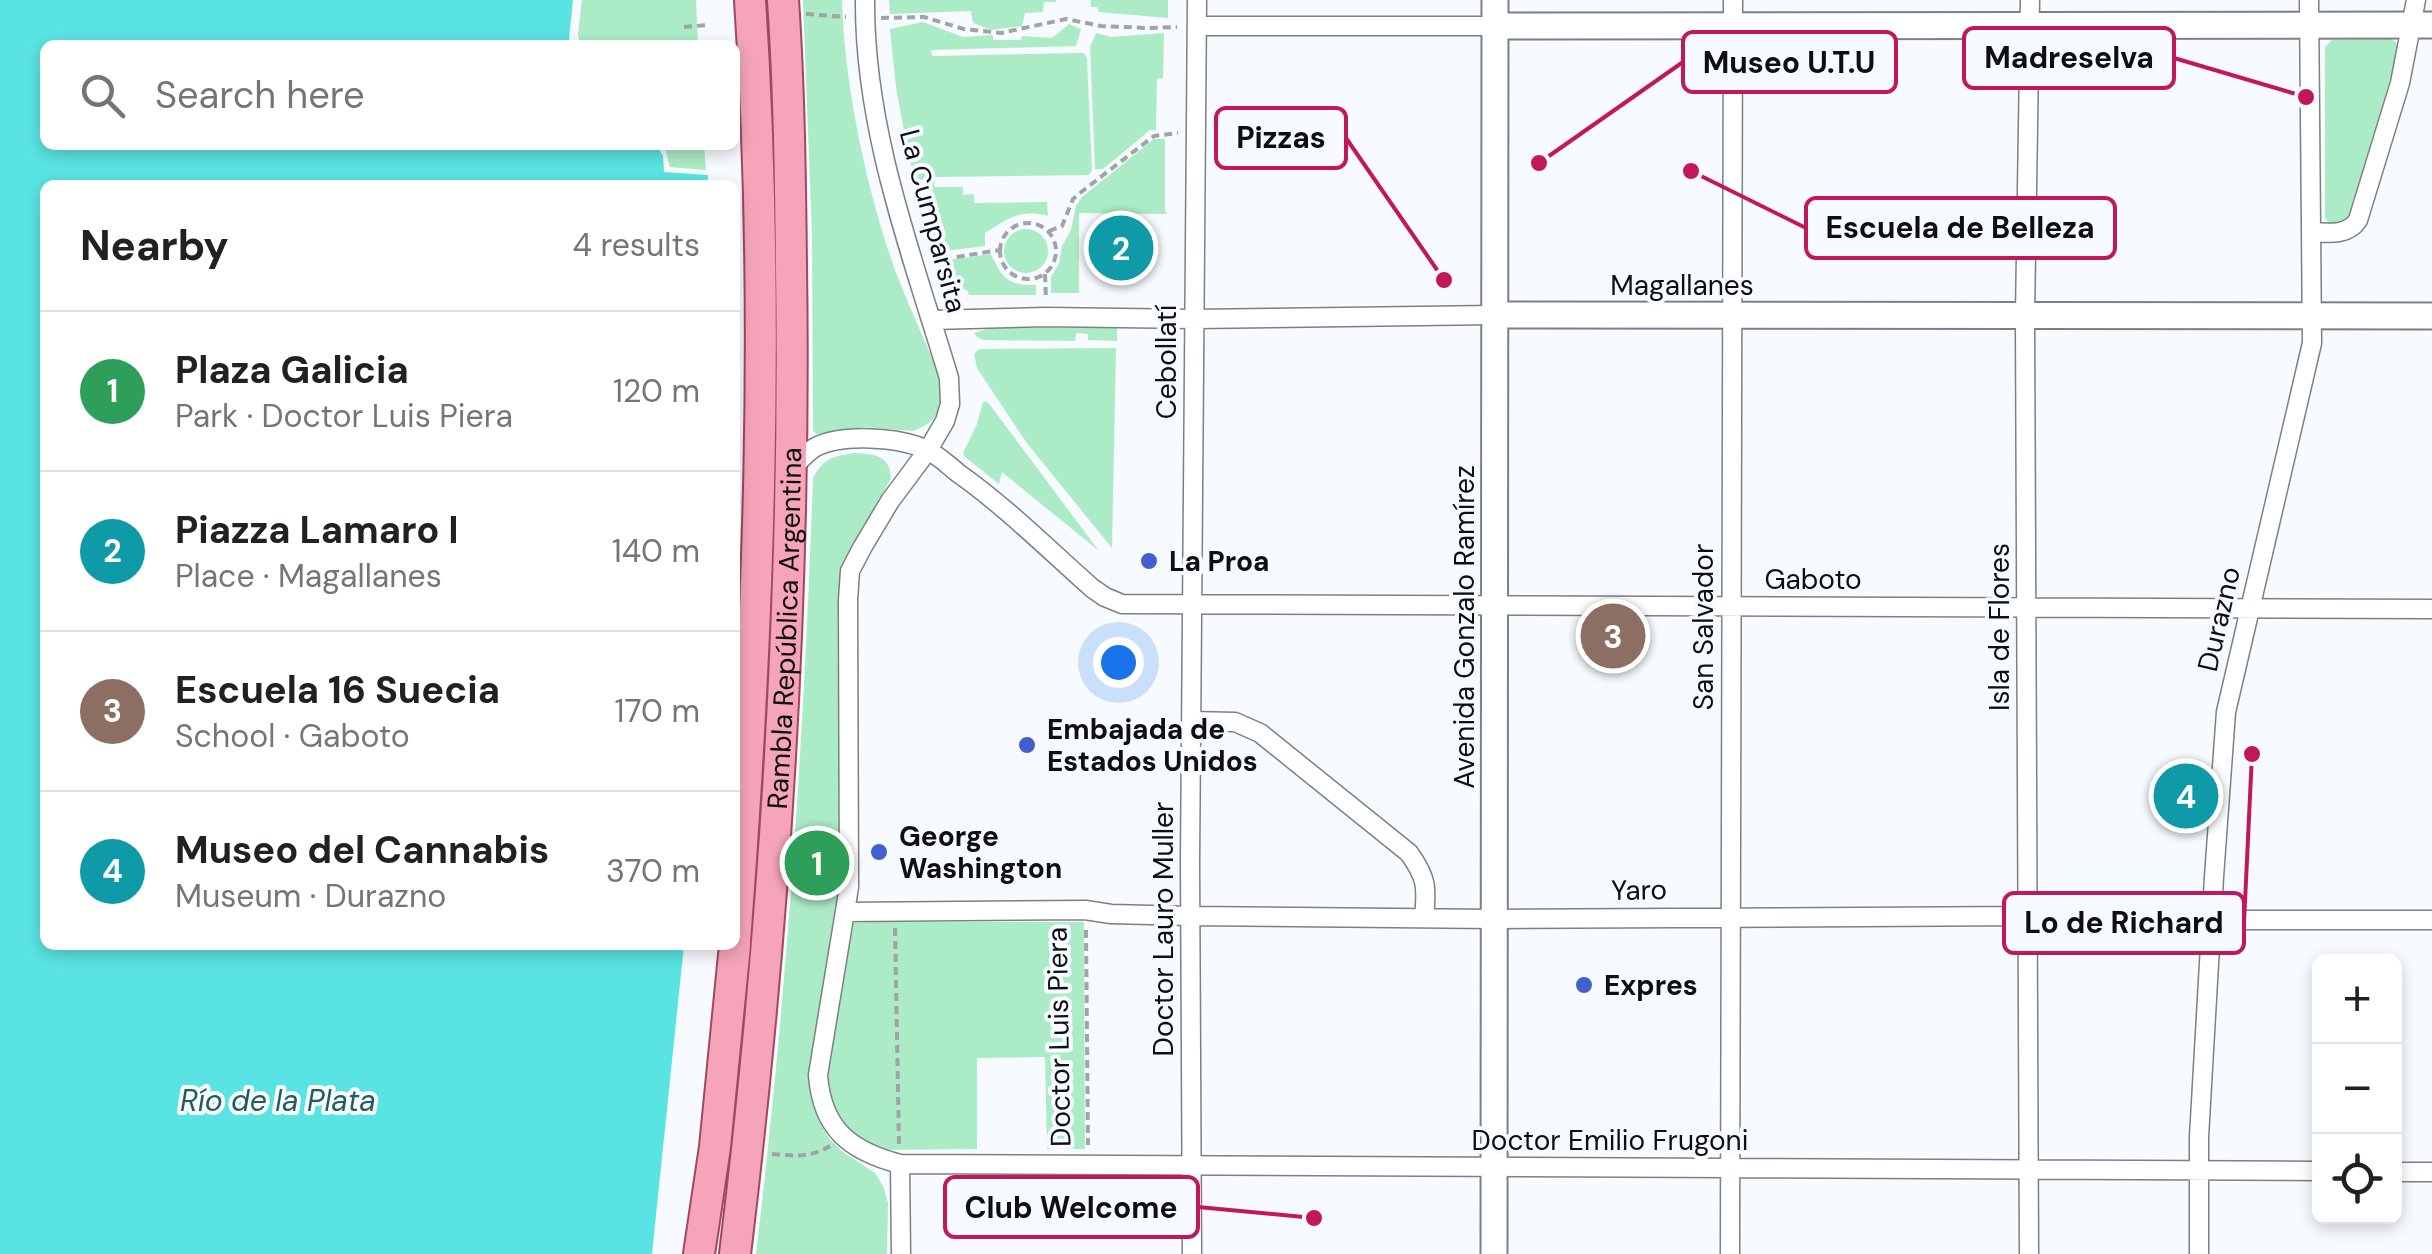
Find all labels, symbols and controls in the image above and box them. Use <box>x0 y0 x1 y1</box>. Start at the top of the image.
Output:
callout: Madreselva <box>1964 28 2174 88</box>
callout: Museo U.T.U <box>1683 32 1896 92</box>
text: Madreselva <box>1984 38 2154 77</box>
search box <box>40 40 740 150</box>
text: Museo U.T.U <box>1703 43 1875 82</box>
icon: search <box>75 68 130 123</box>
text: Search here <box>155 70 365 120</box>
callout: Pizzas <box>1216 108 1346 168</box>
text: Pizzas <box>1236 118 1326 157</box>
street label: La Cumparsita <box>891 125 975 317</box>
callout: Escuela de Belleza <box>1806 198 2115 258</box>
text: Escuela de Belleza <box>1825 208 2095 247</box>
pin: 2 <box>1088 210 1154 286</box>
text: Nearby <box>80 218 229 273</box>
text: 4 results <box>573 224 700 266</box>
street label: Magallanes <box>1610 267 1754 304</box>
street label: Cebollatí <box>1148 304 1185 419</box>
text: Plaza Galicia <box>175 345 409 395</box>
text: 1 <box>107 370 118 412</box>
text: 120 m <box>613 370 700 412</box>
text: Park · Doctor Luis Piera <box>175 395 513 437</box>
street label: Rambla República Argentina <box>758 447 810 810</box>
street label: Avenida Gonzalo Ramírez <box>1446 465 1483 789</box>
text: Piazza Lamaro I <box>175 505 459 555</box>
text: 2 <box>103 530 122 572</box>
text: 140 m <box>612 530 700 572</box>
place label: La Proa <box>1169 543 1270 580</box>
street label: Isla de Flores <box>1981 543 2018 711</box>
street label: San Salvador <box>1685 544 1722 710</box>
marker: La Proa <box>1138 550 1160 572</box>
text: Place · Magallanes <box>175 555 442 597</box>
street label: Gaboto <box>1764 561 1862 598</box>
street label: Durazno <box>2189 563 2249 675</box>
pin: 3 <box>1580 598 1646 674</box>
your location <box>1093 637 1144 688</box>
text: Escuela 16 Suecia <box>175 665 500 715</box>
text: 3 <box>103 690 122 732</box>
text: 170 m <box>614 690 700 732</box>
place label: Embajada de Estados Unidos <box>1047 711 1258 780</box>
text: School · Gaboto <box>175 715 410 757</box>
marker: Embajada de Estados Unidos <box>1016 734 1038 756</box>
pin: 4 <box>2154 758 2218 834</box>
street label: Doctor Lauro Muller <box>1145 802 1182 1056</box>
place label: George Washington <box>899 818 1062 887</box>
text: Museo del Cannabis <box>175 825 549 875</box>
pin: 1 <box>784 826 850 900</box>
marker: George Washington <box>868 841 890 863</box>
text: 4 <box>102 850 123 892</box>
text: 370 m <box>606 850 700 892</box>
street label: Yaro <box>1611 871 1667 909</box>
text: Museum · Durazno <box>175 875 446 917</box>
callout: Lo de Richard <box>2004 893 2244 953</box>
text: Lo de Richard <box>2024 903 2224 942</box>
street label: Doctor Luis Piera <box>1039 927 1079 1147</box>
map controls <box>2312 954 2402 1224</box>
button: + <box>2312 954 2402 1044</box>
place label: Expres <box>1604 967 1698 1004</box>
marker: Expres <box>1573 974 1595 996</box>
button: − <box>2312 1044 2402 1134</box>
water label: Río de la Plata <box>180 1081 376 1120</box>
street label: Doctor Emilio Frugoni <box>1472 1122 1748 1159</box>
button: locate <box>2312 1134 2402 1224</box>
callout: Club Welcome <box>945 1177 1198 1237</box>
text: Club Welcome <box>964 1188 1178 1227</box>

